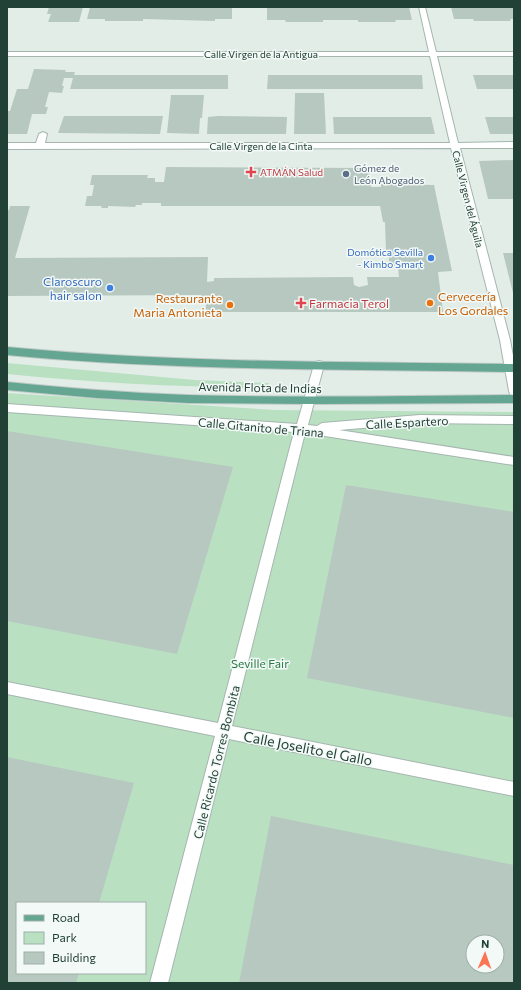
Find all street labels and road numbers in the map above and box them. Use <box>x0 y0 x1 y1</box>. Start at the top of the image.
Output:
street label: Calle Virgen de la Antigua <box>204 48 318 60</box>
street label: Calle Virgen de la Cinta <box>209 140 313 152</box>
street label: Calle Virgen del Águila <box>450 149 486 249</box>
street label: Avenida Flota de Indias <box>198 379 322 395</box>
street label: Calle Espartero <box>365 413 449 431</box>
street label: Calle Gitanito de Triana <box>198 415 324 439</box>
street label: Calle Ricardo Torres Bombita <box>190 684 242 840</box>
street label: Calle Joselito el Gallo <box>242 727 374 769</box>

